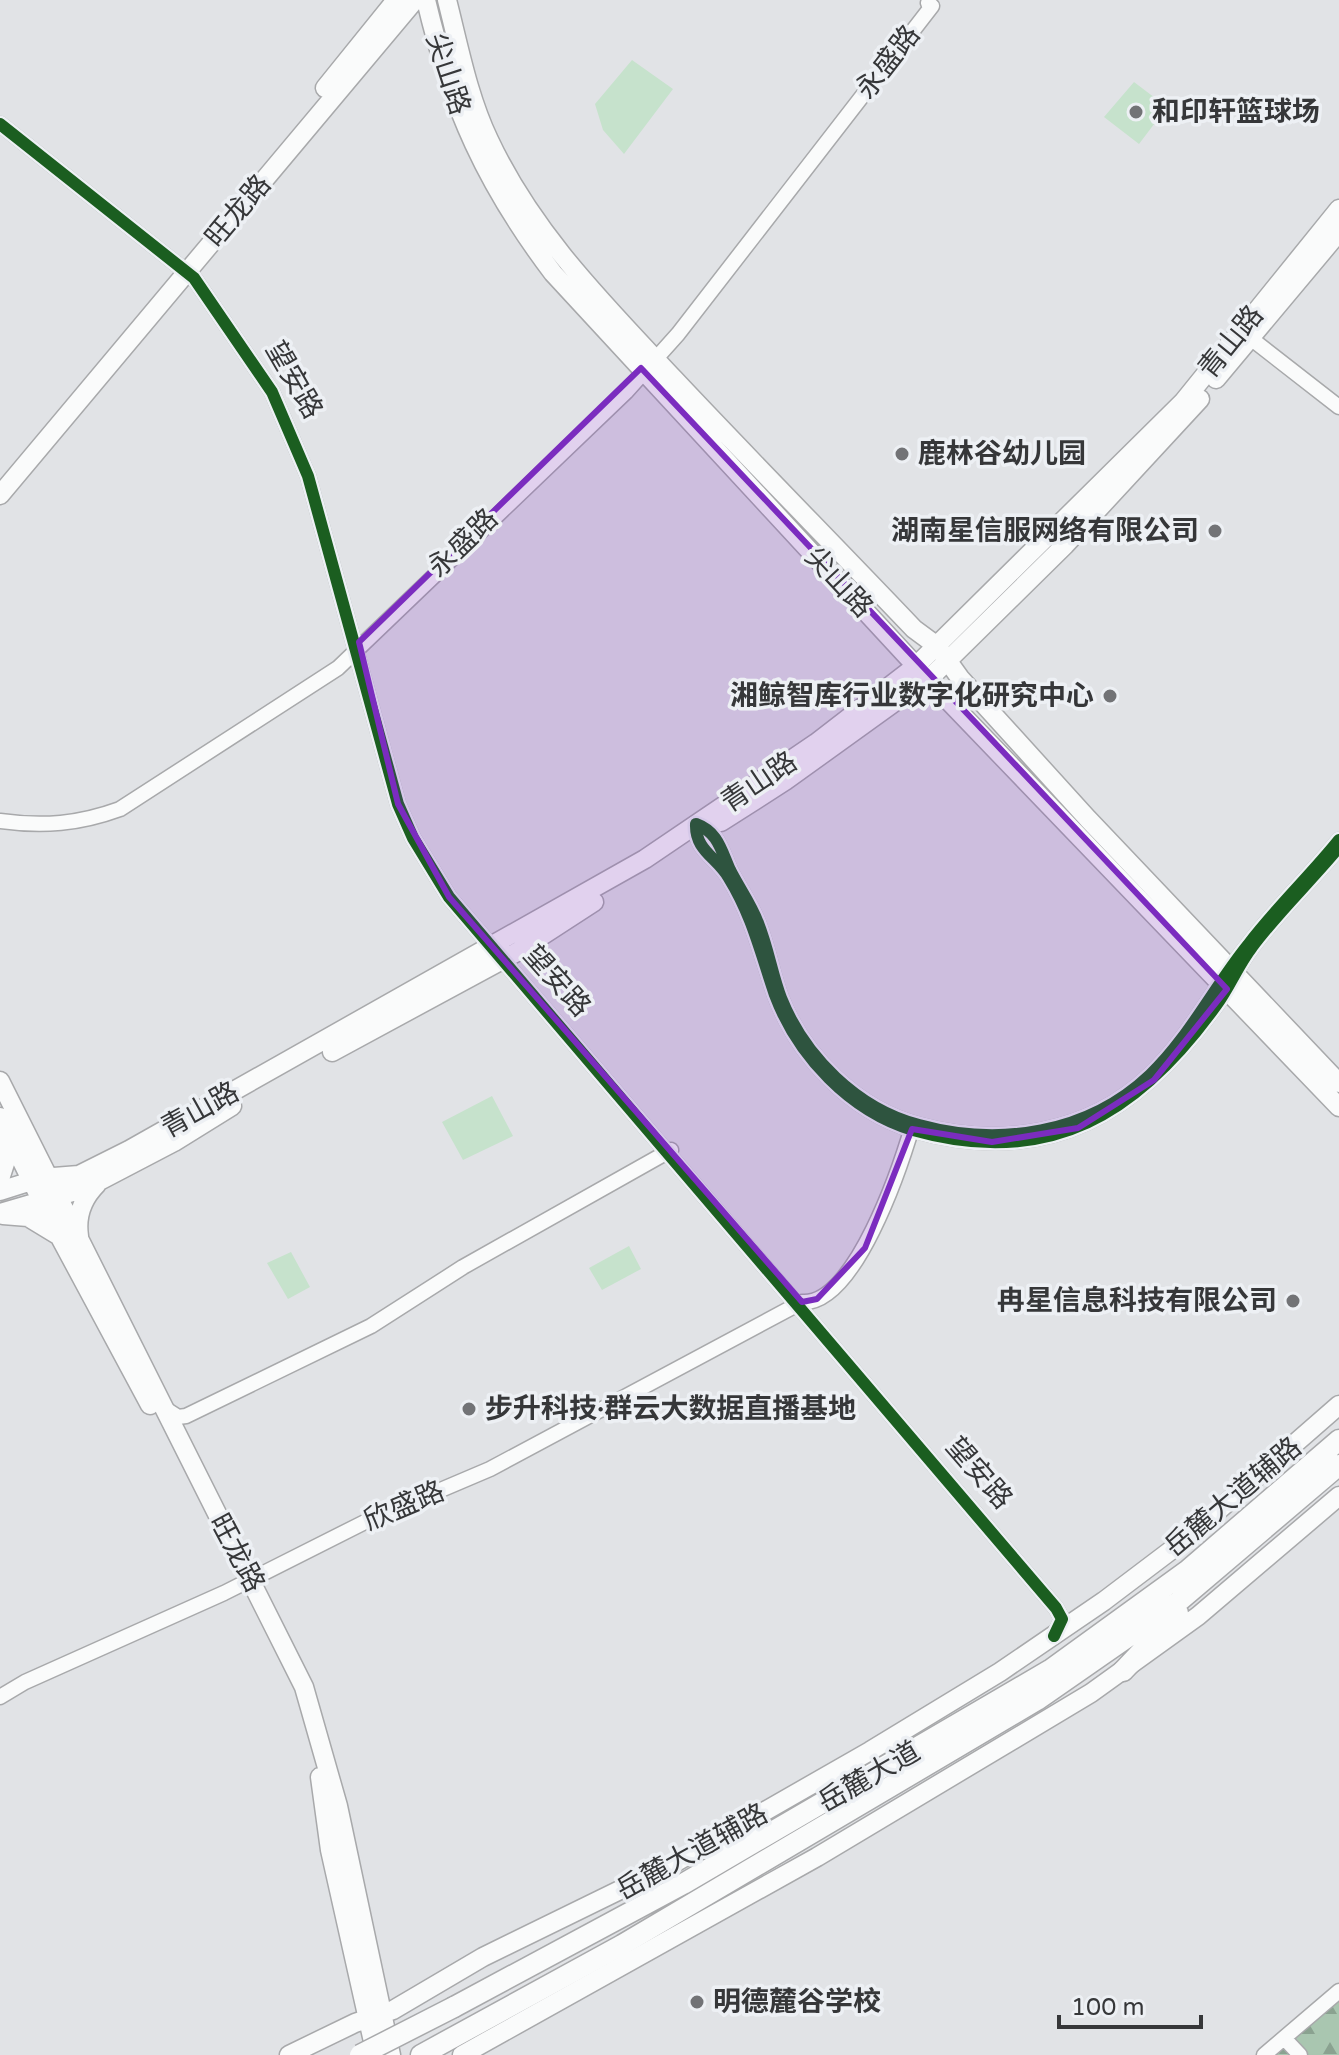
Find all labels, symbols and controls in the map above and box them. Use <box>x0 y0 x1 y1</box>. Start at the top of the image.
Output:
street label: 永盛路 <box>849 18 927 106</box>
street label: 尖山路 <box>419 29 477 119</box>
place label: 和印轩篮球场 <box>1152 95 1320 129</box>
marker: 和印轩篮球场 <box>1127 103 1145 121</box>
street label: 旺龙路 <box>198 168 278 254</box>
street label: 青山路 <box>1191 299 1271 385</box>
street label: 望安路 <box>258 335 330 425</box>
place label: 鹿林谷幼儿园 <box>918 437 1086 471</box>
marker: 鹿林谷幼儿园 <box>893 445 911 463</box>
street label: 永盛路 <box>421 502 505 584</box>
place label: 湖南星信服网络有限公司 <box>891 514 1199 548</box>
marker: 湖南星信服网络有限公司 <box>1206 522 1224 540</box>
street label: 尖山路 <box>798 540 880 624</box>
place label: 湘鲸智库行业数字化研究中心 <box>730 679 1094 713</box>
marker: 湘鲸智库行业数字化研究中心 <box>1101 687 1119 705</box>
street label: 青山路 <box>715 744 803 820</box>
street label: 望安路 <box>516 938 598 1024</box>
street label: 青山路 <box>155 1075 245 1145</box>
place label: 冉星信息科技有限公司 <box>997 1284 1277 1318</box>
marker: 冉星信息科技有限公司 <box>1284 1292 1302 1310</box>
place label: 步升科技·群云大数据直播基地 <box>485 1392 856 1426</box>
marker: 步升科技·群云大数据直播基地 <box>460 1400 478 1418</box>
street label: 望安路 <box>939 1430 1019 1516</box>
street label: 岳麓大道辅路 <box>1158 1430 1308 1564</box>
street label: 欣盛路 <box>359 1474 449 1538</box>
street label: 旺龙路 <box>202 1508 272 1598</box>
street label: 岳麓大道 <box>812 1734 926 1820</box>
street label: 岳麓大道辅路 <box>610 1796 774 1908</box>
scale bar <box>1059 1979 1201 2029</box>
place label: 明德麓谷学校 <box>713 1985 881 2019</box>
marker: 明德麓谷学校 <box>688 1993 706 2011</box>
text: 100 m <box>1071 1993 1145 2022</box>

